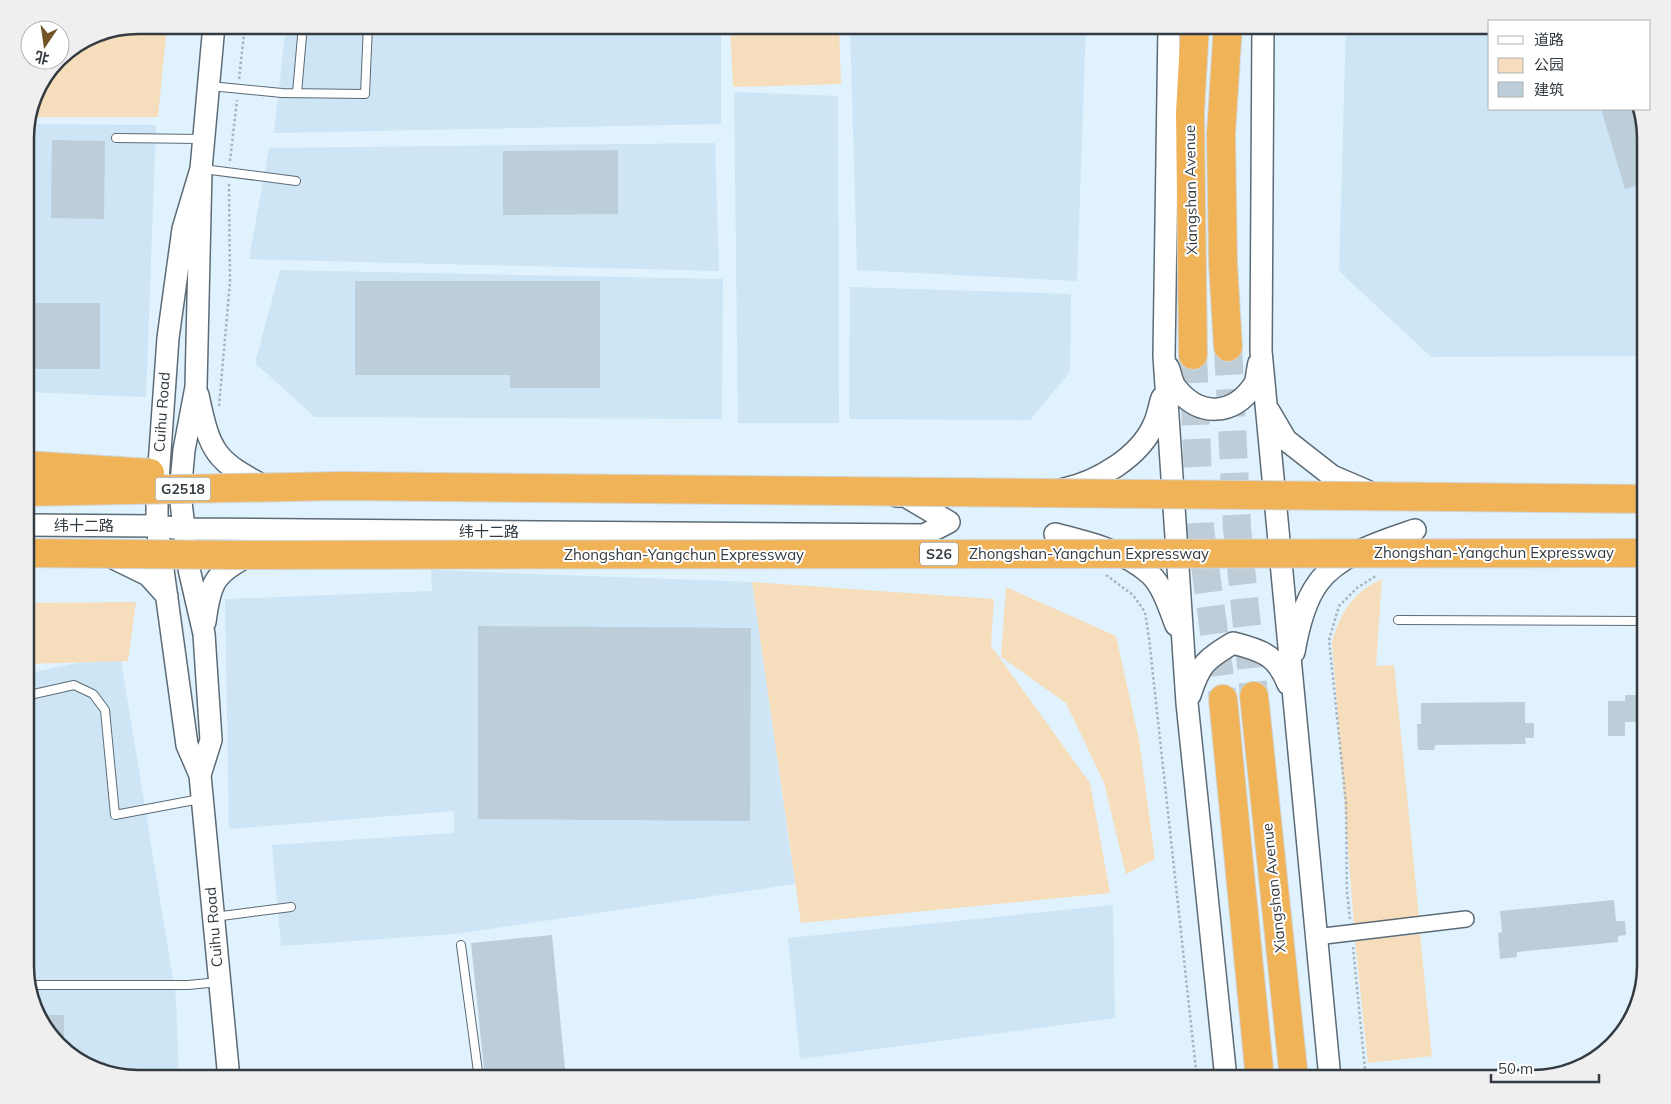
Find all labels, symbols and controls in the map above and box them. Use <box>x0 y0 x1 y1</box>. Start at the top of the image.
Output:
north arrow <box>20 20 70 70</box>
legend <box>1488 20 1651 110</box>
text: 道路 <box>1534 30 1564 49</box>
text: 北 <box>33 47 51 68</box>
text: 公园 <box>1534 55 1564 74</box>
text: 建筑 <box>1534 80 1564 99</box>
street label: Xiangshan Avenue <box>1180 125 1201 255</box>
street label: Cuihu Road <box>149 371 174 453</box>
road number: G2518 <box>156 478 210 500</box>
street label: 纬十二路 <box>54 516 114 535</box>
street label: 纬十二路 <box>459 522 519 541</box>
road number: S26 <box>920 542 958 566</box>
street label: Zhongshan-Yangchun Expressway <box>1374 543 1614 562</box>
street label: Zhongshan-Yangchun Expressway <box>969 544 1209 563</box>
street label: Zhongshan-Yangchun Expressway <box>564 545 804 564</box>
street label: Xiangshan Avenue <box>1257 822 1290 954</box>
street label: Cuihu Road <box>201 886 226 968</box>
scale bar <box>1491 1052 1598 1084</box>
text: 50 m <box>1498 1059 1533 1078</box>

